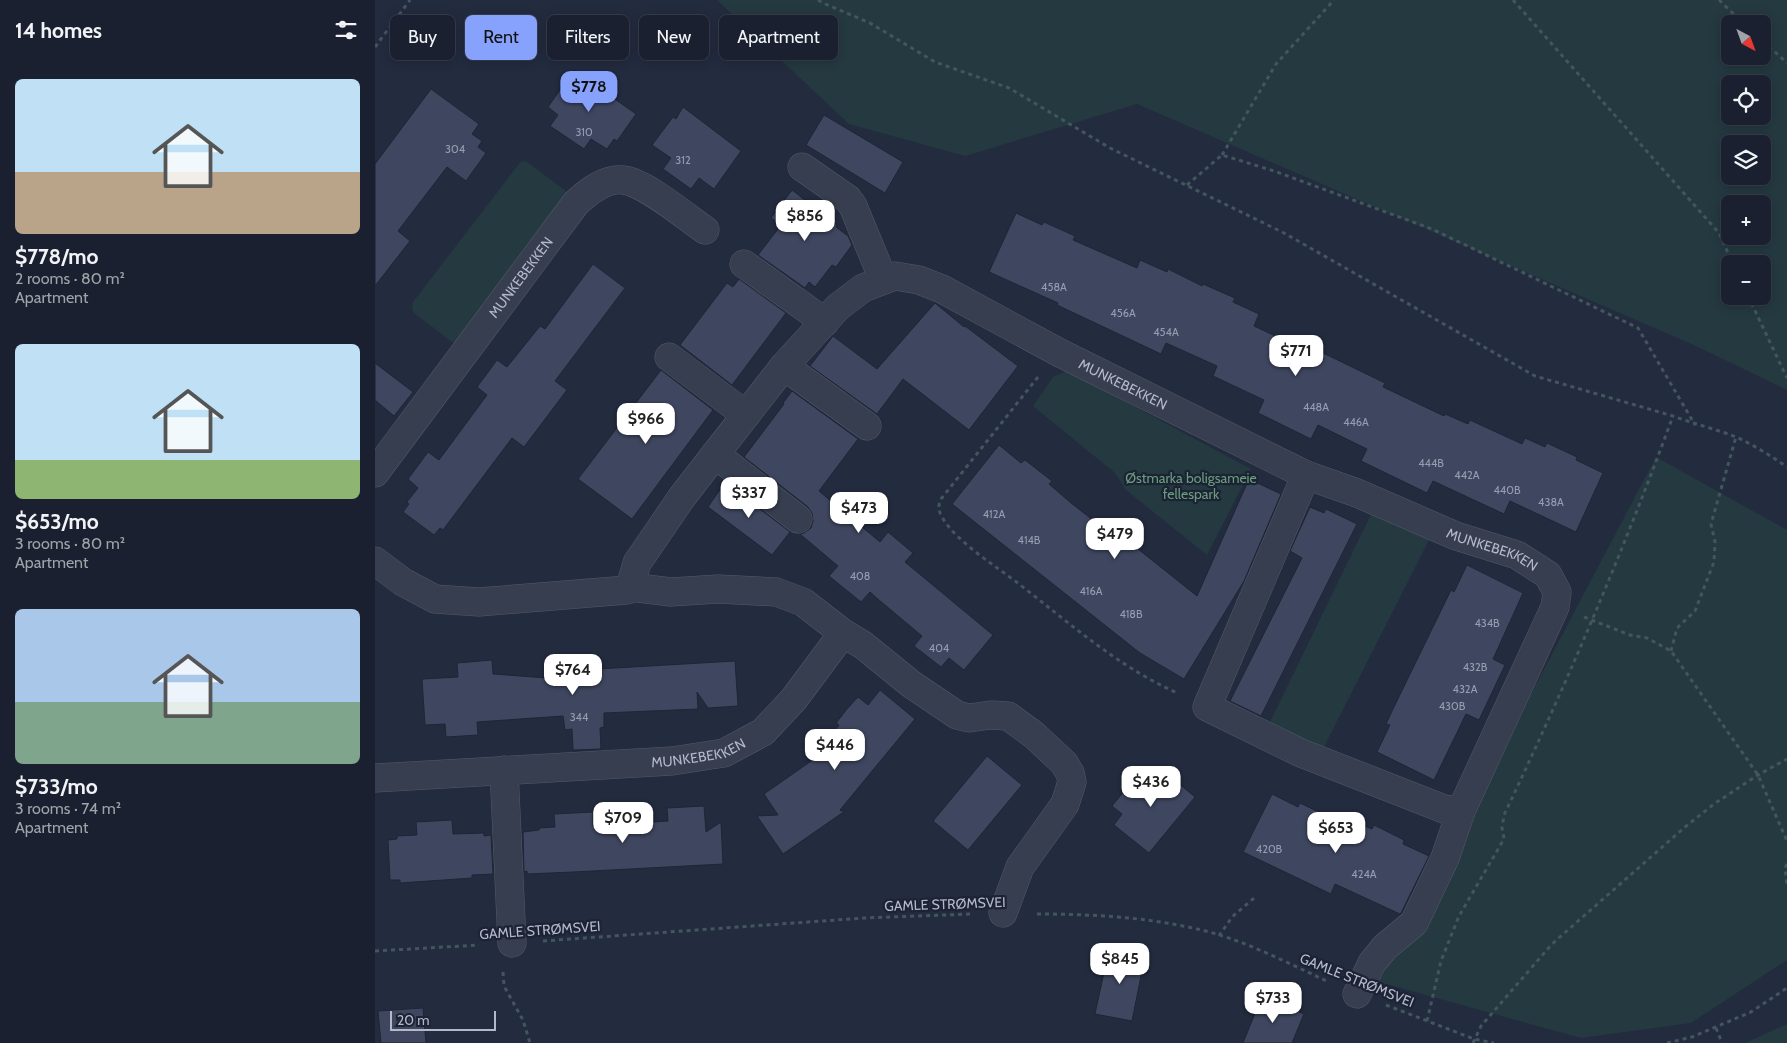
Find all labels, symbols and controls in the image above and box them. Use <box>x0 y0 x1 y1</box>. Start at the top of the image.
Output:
chip: Buy <box>390 15 455 60</box>
chip: Rent <box>465 15 537 60</box>
chip: Filters <box>547 15 629 60</box>
chip: New <box>639 15 709 60</box>
chip: Apartment <box>719 15 838 60</box>
north arrow <box>1721 15 1771 65</box>
map controls <box>1721 15 1771 305</box>
icon: filters <box>332 16 360 44</box>
text: 14 homes <box>15 18 102 43</box>
pin: $778 <box>559 70 619 113</box>
button: locate <box>1721 75 1771 125</box>
text: $778 <box>571 77 607 96</box>
icon: home <box>143 111 233 201</box>
house number: 310 <box>575 125 593 139</box>
button: layers <box>1721 135 1771 185</box>
house number: 304 <box>445 142 466 156</box>
house number: 312 <box>675 153 691 167</box>
button: + <box>1721 195 1771 245</box>
pin: $856 <box>775 200 835 242</box>
text: $856 <box>787 206 823 225</box>
street label: MUNKEBEKKEN <box>485 233 557 321</box>
text: $778/mo <box>15 244 99 269</box>
button: − <box>1721 255 1771 305</box>
text: 2 rooms · 80 m² <box>15 269 125 288</box>
house number: 458A <box>1041 280 1067 294</box>
text: Apartment <box>15 288 88 307</box>
house number: 456A <box>1110 306 1136 320</box>
house number: 454A <box>1153 325 1179 339</box>
pin: $771 <box>1266 334 1326 377</box>
text: $771 <box>1280 341 1312 360</box>
street label: MUNKEBEKKEN <box>1076 355 1170 414</box>
icon: home <box>143 376 233 466</box>
house number: 448A <box>1303 400 1329 414</box>
pin: $966 <box>616 402 676 445</box>
text: $966 <box>628 409 664 428</box>
house number: 446A <box>1343 415 1369 429</box>
house number: 444B <box>1418 456 1444 470</box>
house number: 442A <box>1454 468 1480 482</box>
park label: Østmarka boligsameie fellespark <box>1125 469 1257 503</box>
pin: $337 <box>719 476 779 519</box>
text: $337 <box>732 483 766 502</box>
house number: 440B <box>1494 483 1521 497</box>
pin: $473 <box>829 492 889 534</box>
house number: 438A <box>1538 495 1564 509</box>
text: $473 <box>841 498 877 517</box>
house number: 412A <box>983 507 1005 521</box>
text: $653/mo <box>15 509 99 534</box>
pin: $479 <box>1085 518 1145 560</box>
text: $479 <box>1097 524 1133 543</box>
street label: MUNKEBEKKEN <box>1444 524 1541 575</box>
house number: 414B <box>1018 533 1041 547</box>
text: 3 rooms · 80 m² <box>15 534 125 553</box>
text: Apartment <box>15 553 88 572</box>
house number: 408 <box>850 569 870 583</box>
house number: 416A <box>1080 584 1103 598</box>
house number: 418B <box>1119 607 1143 621</box>
house number: 434B <box>1474 616 1500 630</box>
icon: home <box>143 641 233 731</box>
house number: 404 <box>929 641 950 655</box>
pin: $764 <box>543 654 603 696</box>
text: $764 <box>555 660 591 679</box>
house number: 432B <box>1463 660 1488 674</box>
house number: 432A <box>1453 682 1478 696</box>
house number: 430B <box>1439 699 1466 713</box>
house number: 344 <box>570 710 589 724</box>
pin: $446 <box>805 728 865 771</box>
street label: MUNKEBEKKEN <box>651 734 749 771</box>
text: $446 <box>816 735 854 754</box>
pin: $436 <box>1121 766 1181 808</box>
text: $436 <box>1133 772 1169 791</box>
text: $733/mo <box>15 774 98 799</box>
text: 3 rooms · 74 m² <box>15 799 121 818</box>
pin: $709 <box>593 802 653 844</box>
text: $709 <box>604 808 642 827</box>
pin: $653 <box>1306 812 1366 854</box>
text: Apartment <box>15 818 88 837</box>
text: $653 <box>1318 818 1354 837</box>
house number: 420B <box>1256 842 1283 856</box>
house number: 424A <box>1351 867 1377 881</box>
street label: GAMLE STRØMSVEI <box>884 893 1006 915</box>
street label: GAMLE STRØMSVEI <box>479 917 601 943</box>
pin: $845 <box>1090 942 1150 985</box>
text: $845 <box>1101 949 1139 968</box>
street label: GAMLE STRØMSVEI <box>1297 949 1417 1011</box>
pin: $733 <box>1243 982 1303 1024</box>
text: $733 <box>1256 988 1290 1007</box>
scale bar <box>390 1008 496 1031</box>
text: 20 m <box>397 1011 430 1029</box>

